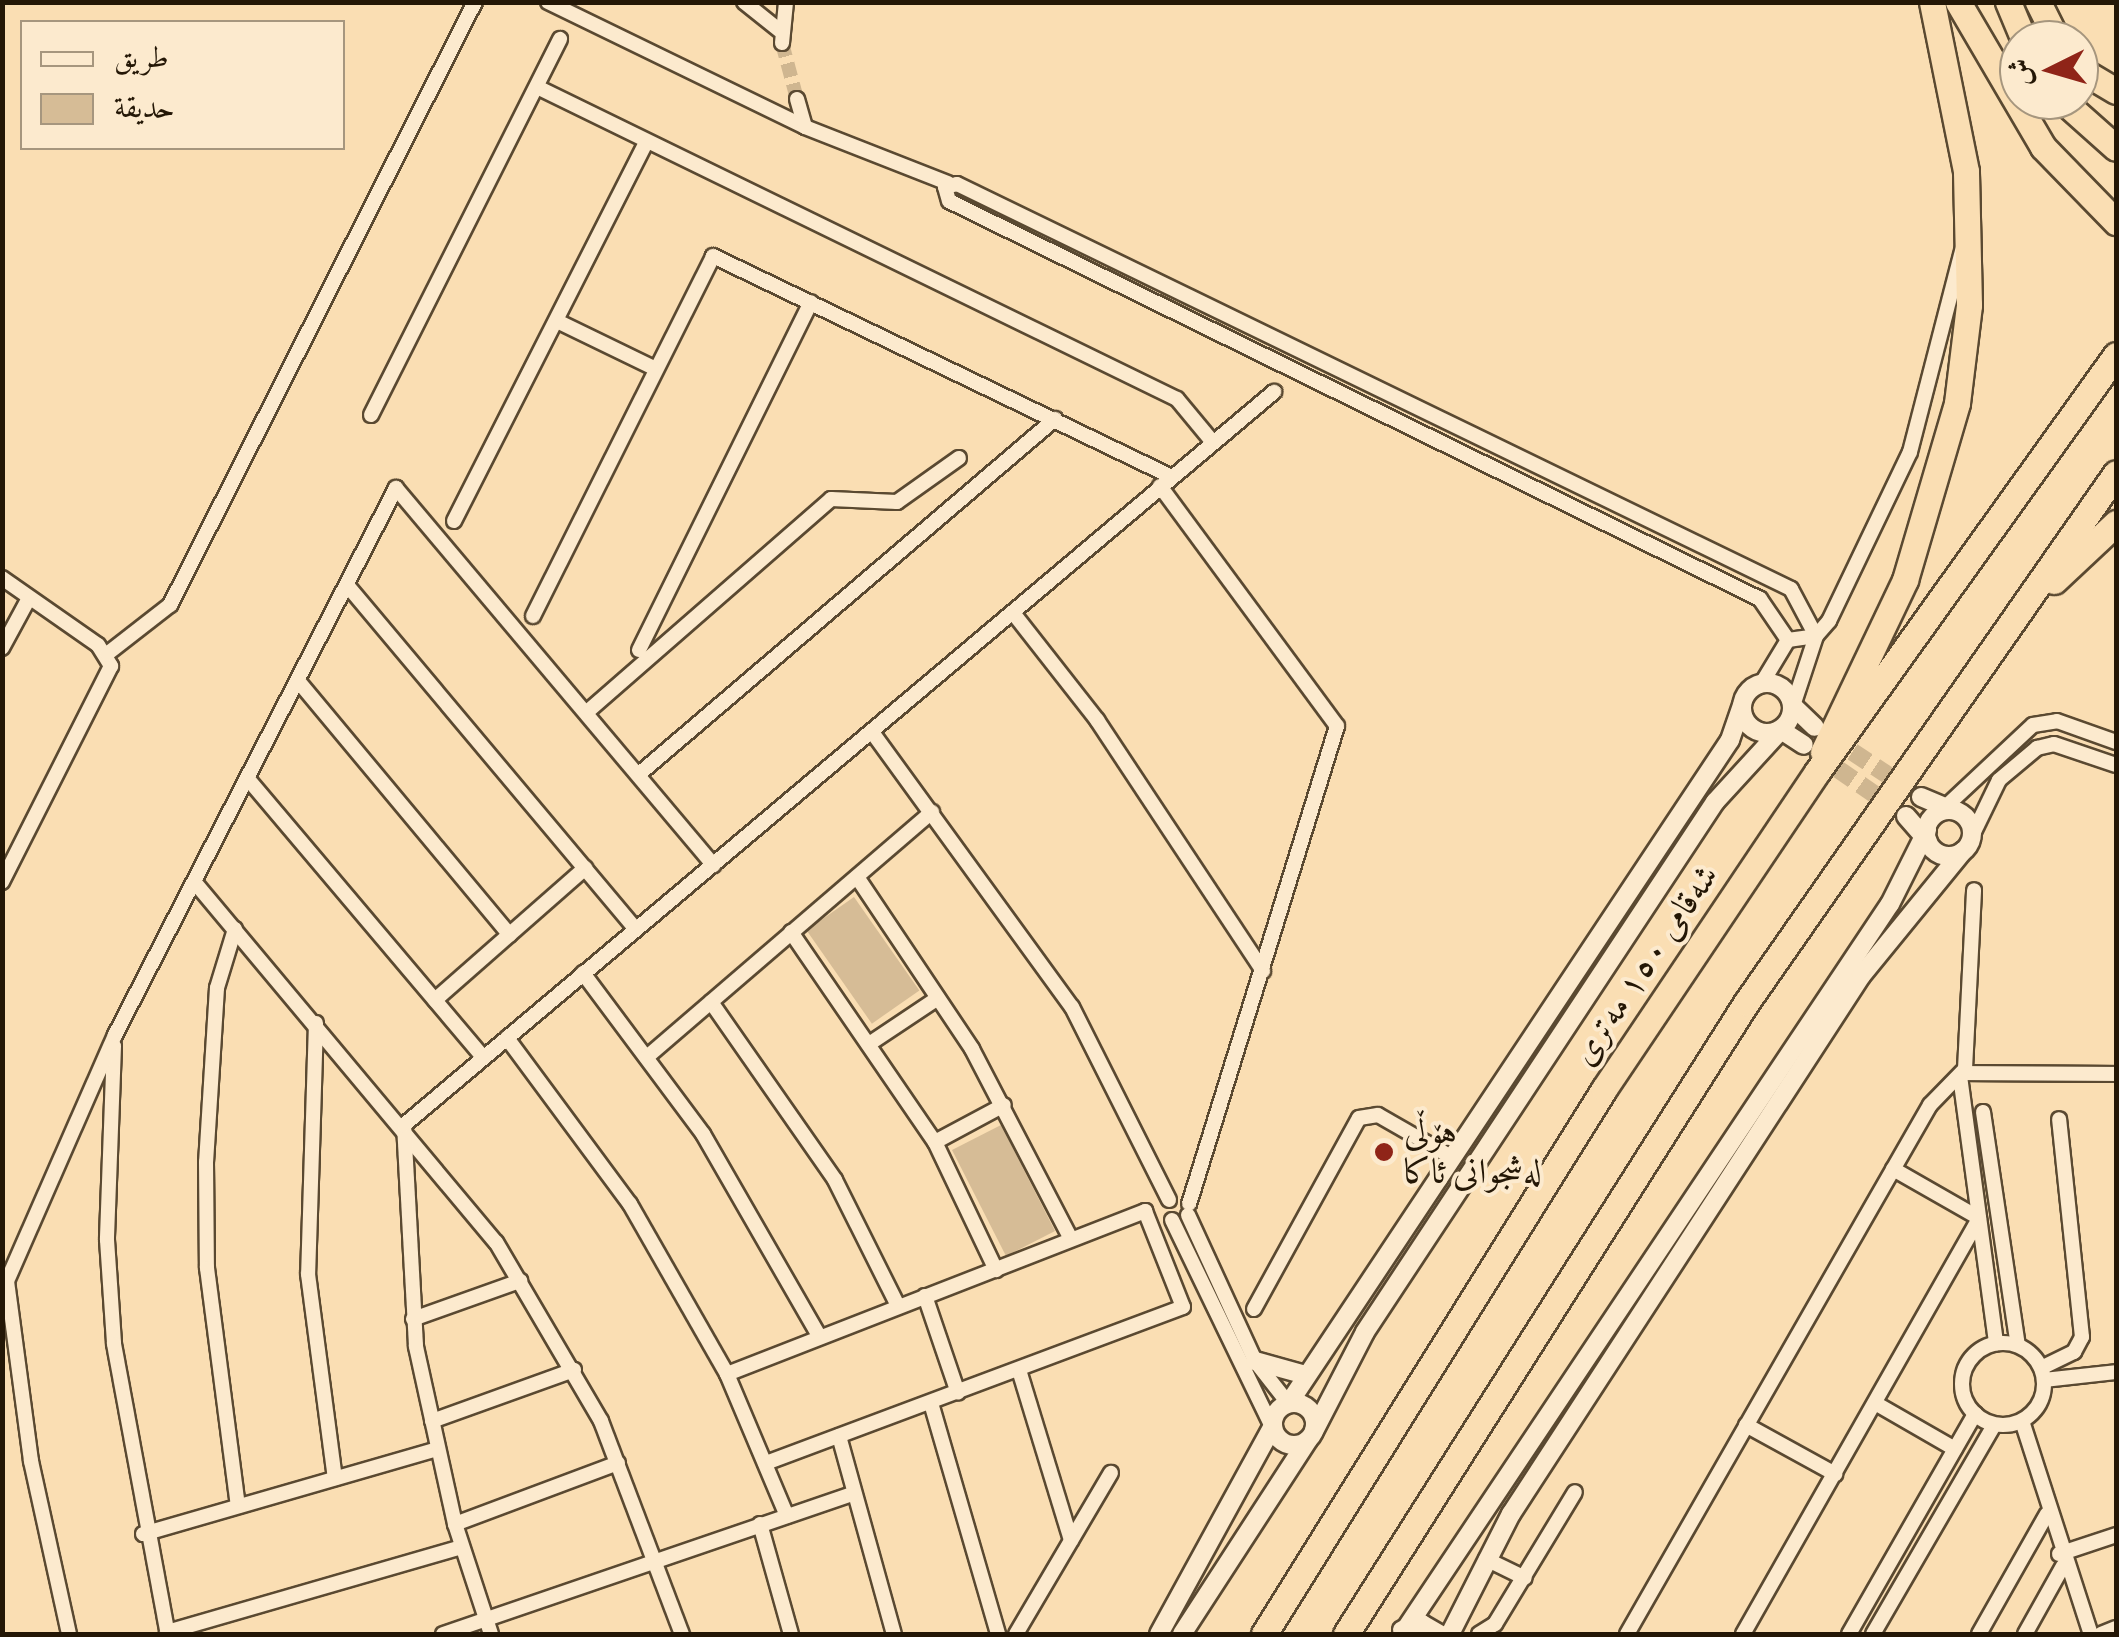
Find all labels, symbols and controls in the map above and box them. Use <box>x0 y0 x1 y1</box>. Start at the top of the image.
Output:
legend <box>20 20 345 150</box>
north arrow <box>1999 20 2099 120</box>
text: طريق <box>114 39 169 76</box>
text: ش <box>2002 57 2039 88</box>
text: حديقة <box>114 89 175 126</box>
street label: شەقامی ١٥٠ مەتری <box>1563 857 1727 1073</box>
place label: هۆڵی لەشجوانی ئاکا <box>1404 1111 1542 1193</box>
marker: هۆڵی لەشجوانی ئاکا <box>1373 1141 1395 1163</box>

